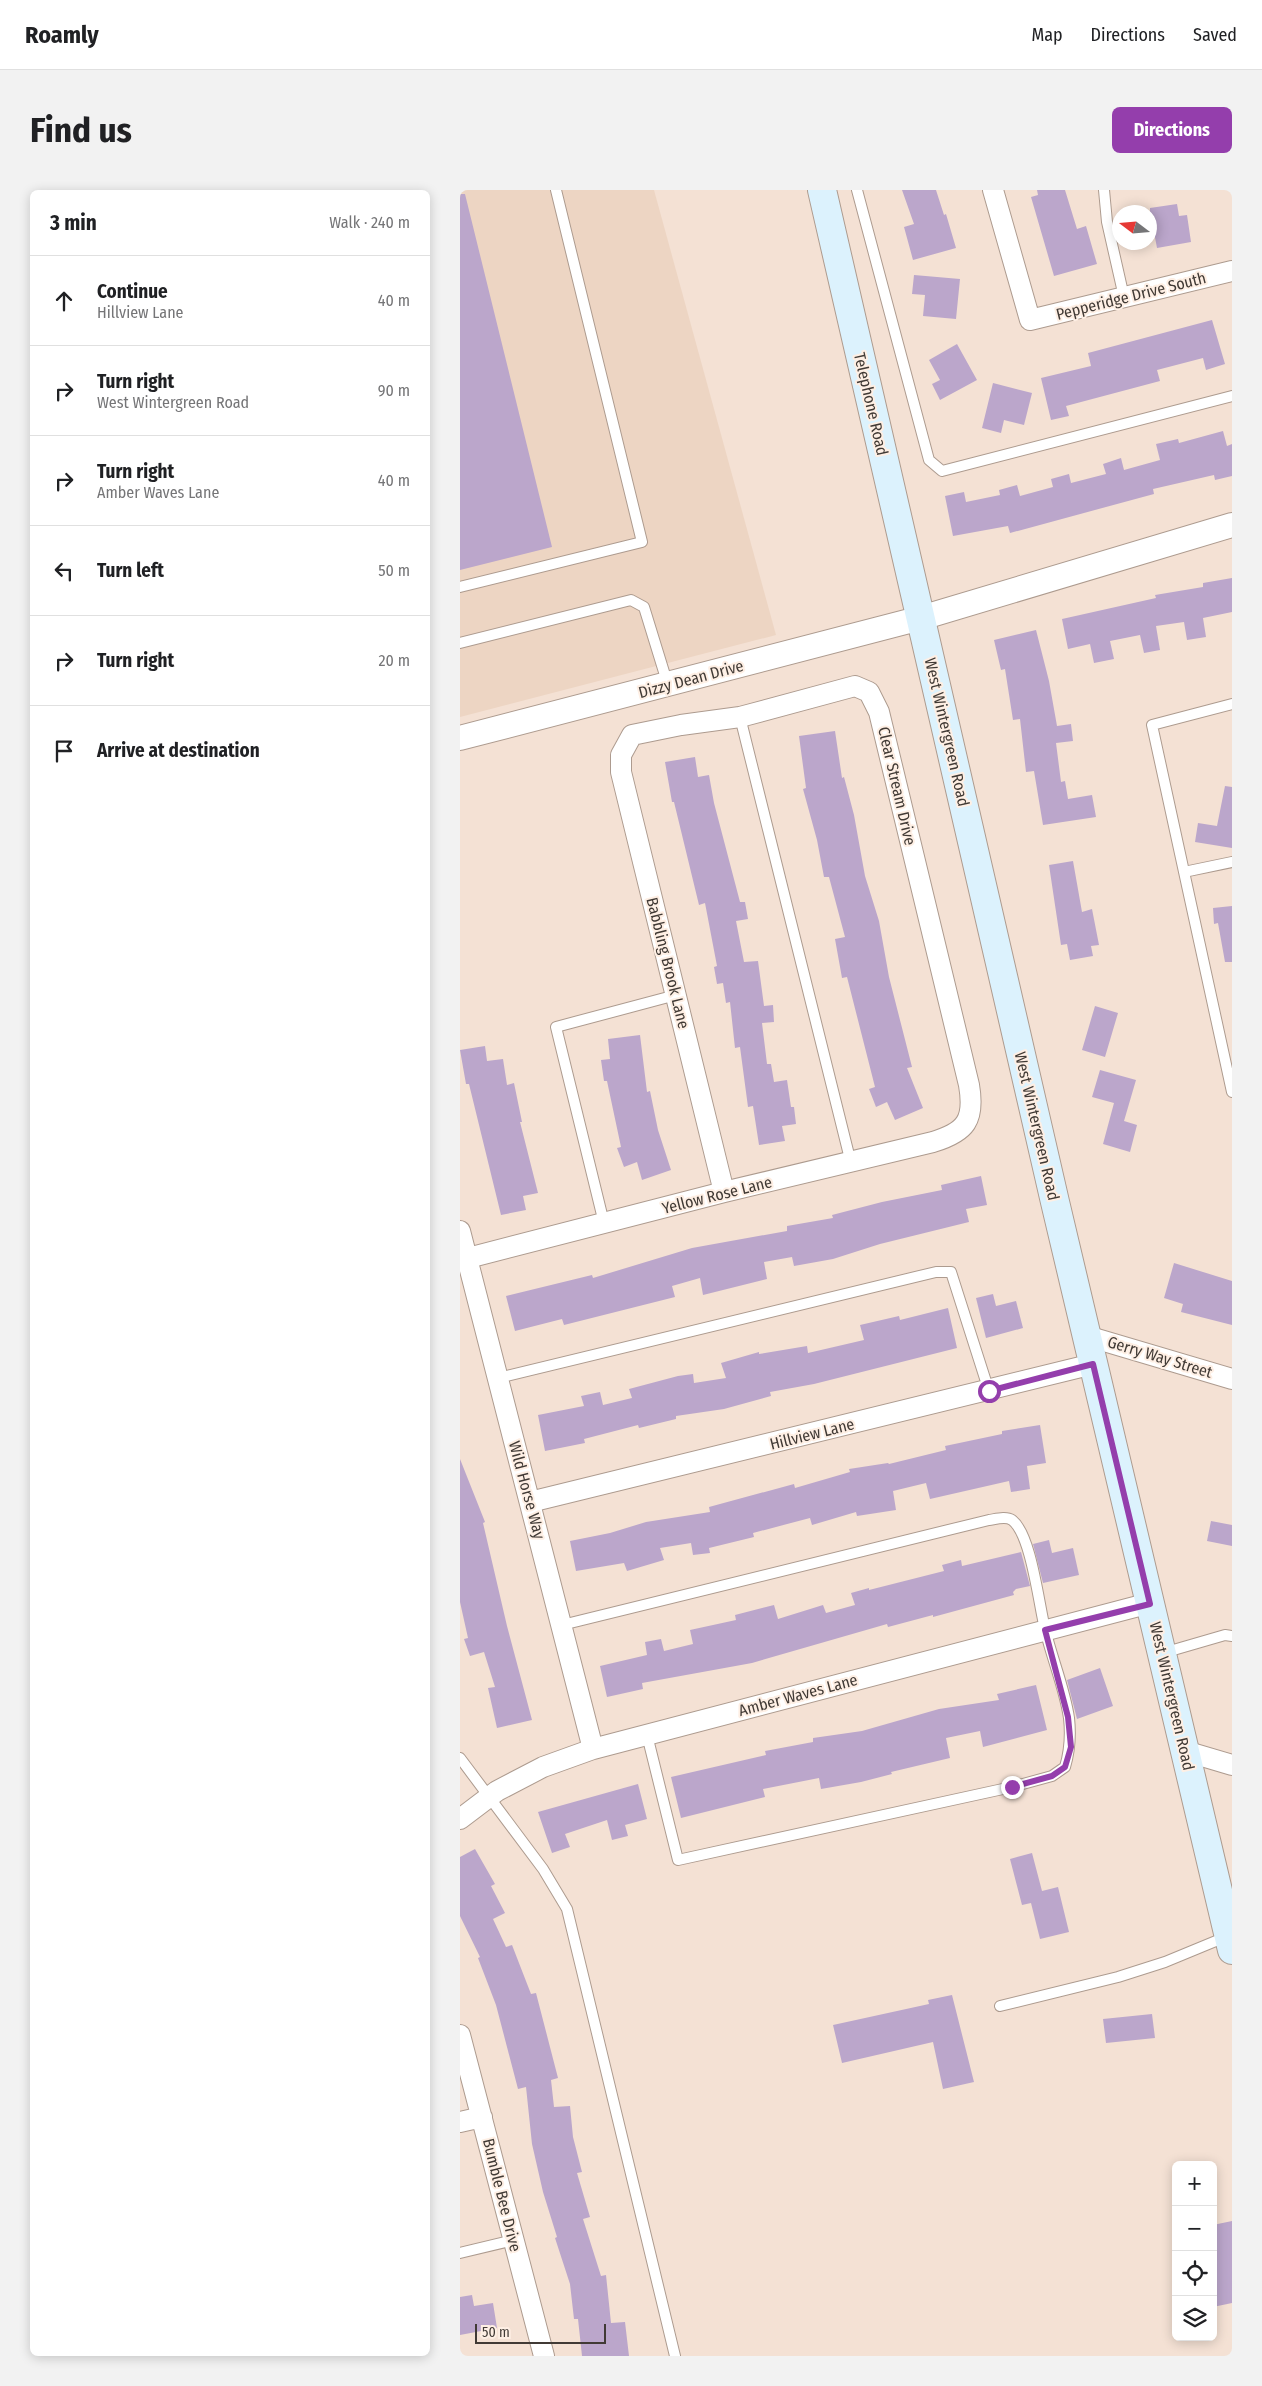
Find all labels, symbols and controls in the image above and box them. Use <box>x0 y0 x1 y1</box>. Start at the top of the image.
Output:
text: Roamly <box>25 21 99 49</box>
text: Map <box>1031 24 1063 46</box>
text: Directions <box>1091 24 1165 46</box>
text: Saved <box>1193 24 1237 46</box>
button: Directions <box>1112 107 1232 153</box>
text: Find us <box>30 109 132 151</box>
north arrow <box>1112 205 1157 250</box>
text: 3 min <box>50 210 97 236</box>
text: Walk · 240 m <box>329 213 410 232</box>
street label: Pepperidge Drive South <box>1054 268 1208 324</box>
text: Continue <box>97 280 168 303</box>
icon: ahead <box>50 287 78 315</box>
text: 40 m <box>378 291 410 310</box>
text: Hillview Lane <box>97 303 183 322</box>
street label: Telephone Road <box>850 351 892 457</box>
text: Turn right <box>97 370 174 393</box>
icon: right <box>50 377 78 405</box>
text: 90 m <box>378 381 410 400</box>
text: West Wintergreen Road <box>97 393 249 412</box>
text: Turn right <box>97 460 174 483</box>
icon: right <box>50 467 78 495</box>
text: 40 m <box>378 471 410 490</box>
text: Amber Waves Lane <box>97 483 219 502</box>
icon: left <box>50 557 78 585</box>
text: Turn left <box>97 559 164 582</box>
text: 50 m <box>378 561 410 580</box>
icon: right <box>50 647 78 675</box>
text: Turn right <box>97 649 174 672</box>
text: 20 m <box>379 651 410 670</box>
street label: Dizzy Dean Drive <box>636 656 746 702</box>
street label: West Wintergreen Road <box>921 656 973 808</box>
street label: Clear Stream Drive <box>874 725 920 847</box>
icon: arrive <box>50 737 78 765</box>
text: Arrive at destination <box>97 739 260 762</box>
street label: Babbling Brook Lane <box>642 895 694 1031</box>
street label: West Wintergreen Road <box>1011 1050 1063 1202</box>
street label: Yellow Rose Lane <box>660 1172 774 1218</box>
street label: Gerry Way Street <box>1105 1332 1215 1382</box>
route start <box>978 1380 1001 1403</box>
street label: Hillview Lane <box>768 1414 856 1454</box>
street label: Wild Horse Way <box>505 1439 549 1542</box>
street label: West Wintergreen Road <box>1146 1620 1198 1772</box>
street label: Amber Waves Lane <box>736 1670 860 1720</box>
route end <box>1001 1776 1024 1799</box>
street label: Bumble Bee Drive <box>479 2136 525 2254</box>
map controls <box>1172 2161 1217 2341</box>
button: + <box>1172 2161 1217 2206</box>
button: − <box>1172 2206 1217 2251</box>
button: locate <box>1172 2251 1217 2296</box>
button: layers <box>1172 2296 1217 2341</box>
scale bar <box>475 2321 606 2344</box>
text: 50 m <box>482 2324 510 2341</box>

